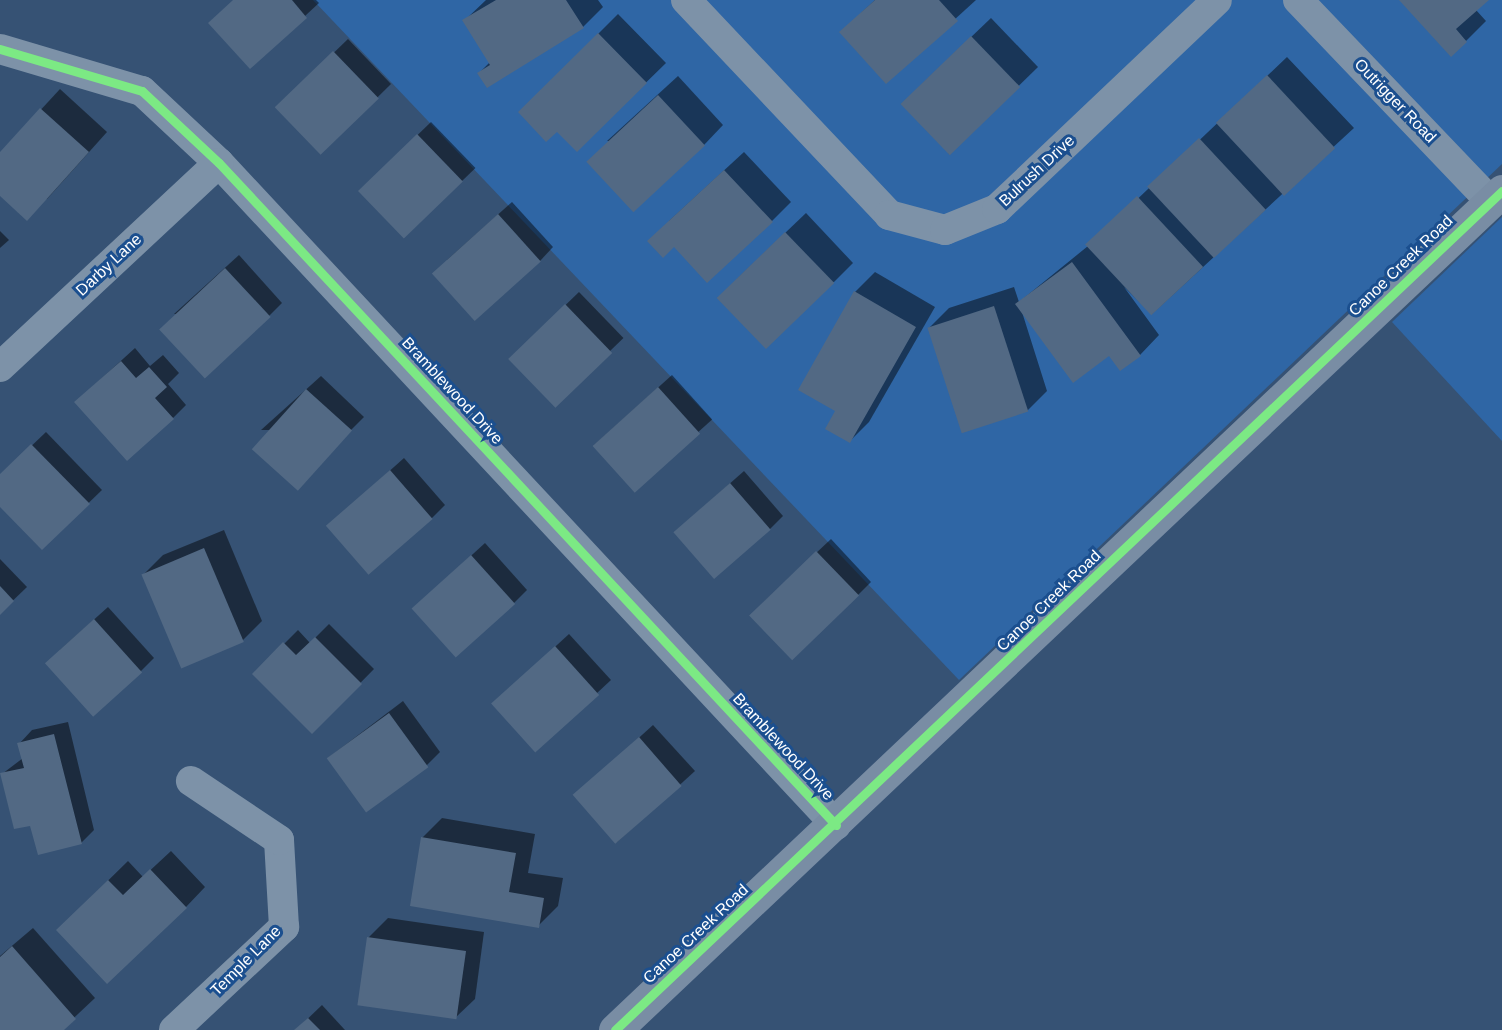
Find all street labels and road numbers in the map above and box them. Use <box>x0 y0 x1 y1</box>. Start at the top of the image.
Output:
street label: Outrigger Road <box>1350 55 1440 147</box>
street label: Bulrush Drive <box>995 131 1079 211</box>
street label: Canoe Creek Road <box>1345 212 1457 320</box>
street label: Darby Lane <box>72 230 146 300</box>
street label: Bramblewood Drive <box>397 333 507 449</box>
street label: Canoe Creek Road <box>993 547 1105 655</box>
street label: Bramblewood Drive <box>728 689 838 805</box>
street label: Canoe Creek Road <box>639 880 753 988</box>
street label: Temple Lane <box>207 922 285 1000</box>

